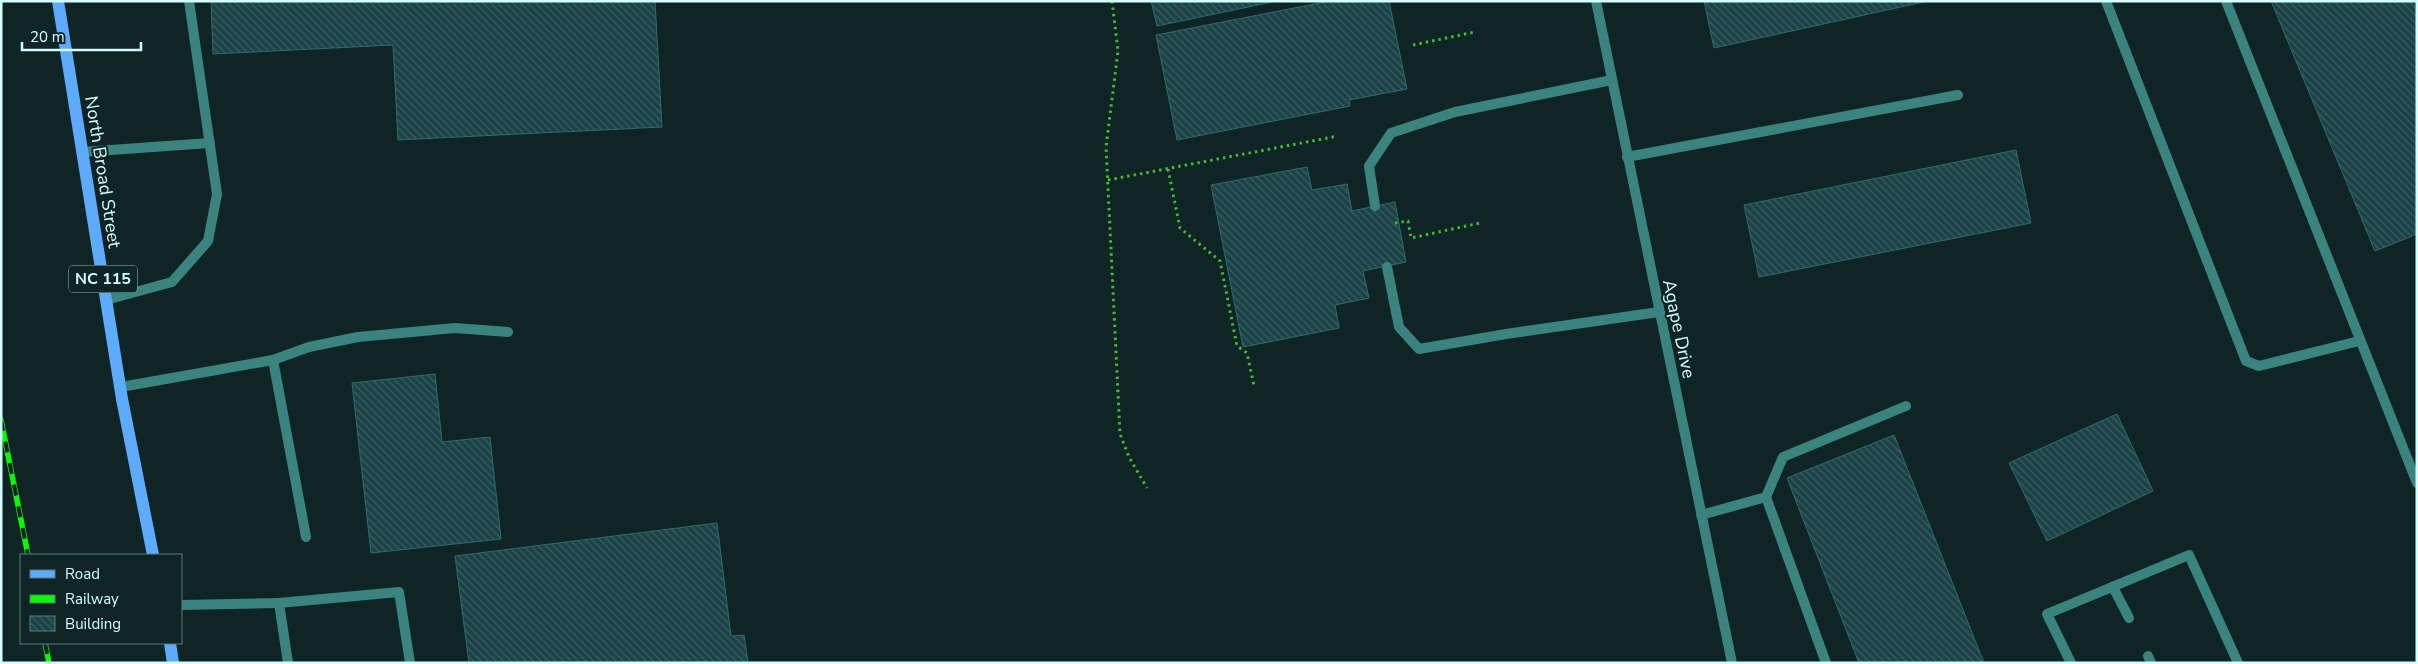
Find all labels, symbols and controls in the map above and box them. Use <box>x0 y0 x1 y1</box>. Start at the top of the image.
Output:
scale bar <box>22 20 141 52</box>
text: 20 m <box>30 27 65 47</box>
street label: North Broad Street <box>79 94 127 250</box>
road number: NC 115 <box>69 266 137 292</box>
street label: Agape Drive <box>1657 277 1701 381</box>
legend <box>20 554 182 644</box>
text: Road <box>65 564 100 584</box>
text: Railway <box>65 589 119 609</box>
text: Building <box>65 614 121 634</box>

